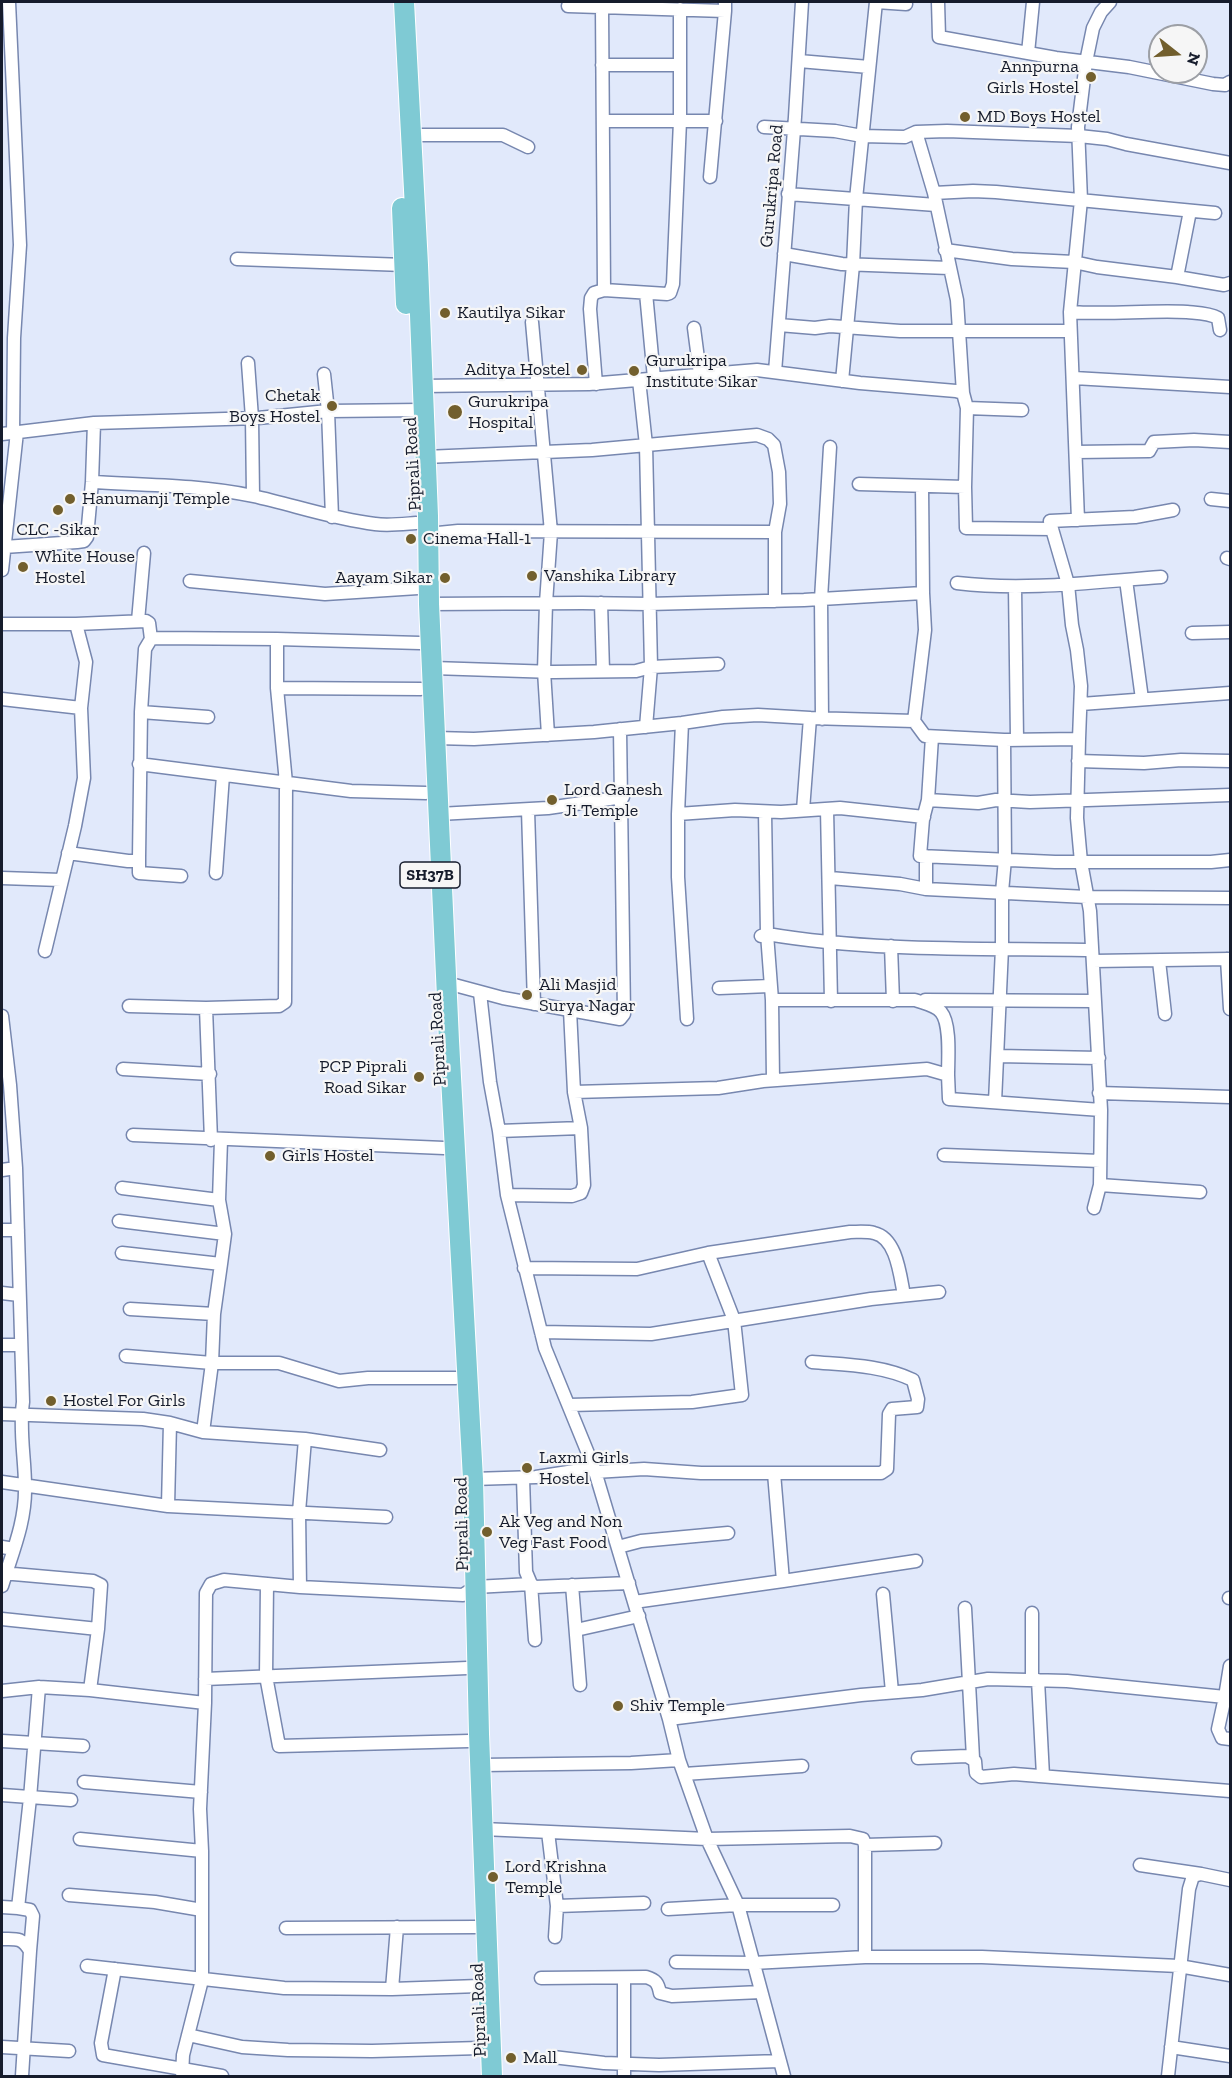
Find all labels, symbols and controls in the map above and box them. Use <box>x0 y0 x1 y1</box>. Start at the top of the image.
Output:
north arrow <box>1148 24 1208 84</box>
text: N <box>1183 50 1205 67</box>
place label: Annpurna Girls Hostel <box>987 56 1079 98</box>
marker: Annpurna Girls Hostel <box>1084 70 1098 84</box>
place label: MD Boys Hostel <box>977 106 1101 128</box>
marker: MD Boys Hostel <box>958 110 972 124</box>
street label: Gurukripa Road <box>756 124 788 248</box>
place label: Kautilya Sikar <box>457 302 566 324</box>
marker: Kautilya Sikar <box>438 306 452 320</box>
place label: Gurukripa Institute Sikar <box>646 350 758 392</box>
place label: Aditya Hostel <box>465 359 570 381</box>
marker: Aditya Hostel <box>575 363 589 377</box>
marker: Gurukripa Institute Sikar <box>627 364 641 378</box>
place label: Chetak Boys Hostel <box>229 385 320 428</box>
place label: Gurukripa Hospital <box>468 391 549 434</box>
marker: Chetak Boys Hostel <box>325 399 339 413</box>
marker: Gurukripa Hospital <box>446 403 464 421</box>
street label: Piprali Road <box>400 416 426 512</box>
place label: Hanumanji Temple <box>82 488 230 510</box>
marker: Hanumanji Temple <box>63 492 77 506</box>
marker: CLC -Sikar <box>51 503 65 517</box>
place label: CLC -Sikar <box>16 519 100 541</box>
place label: Cinema Hall-1 <box>423 528 531 550</box>
marker: Cinema Hall-1 <box>404 532 418 546</box>
place label: White House Hostel <box>35 546 135 588</box>
marker: White House Hostel <box>16 560 30 574</box>
place label: Vanshika Library <box>544 565 676 587</box>
place label: Aayam Sikar <box>335 567 433 589</box>
marker: Vanshika Library <box>525 569 539 583</box>
marker: Aayam Sikar <box>438 571 452 585</box>
place label: Lord Ganesh Ji Temple <box>564 779 662 822</box>
marker: Lord Ganesh Ji Temple <box>545 793 559 807</box>
road number: SH37B <box>400 862 460 888</box>
place label: Ali Masjid Surya Nagar <box>539 974 636 1016</box>
marker: Ali Masjid Surya Nagar <box>520 988 534 1002</box>
street label: Piprali Road <box>425 991 451 1087</box>
place label: PCP Piprali Road Sikar <box>319 1056 407 1098</box>
marker: PCP Piprali Road Sikar <box>412 1070 426 1084</box>
place label: Girls Hostel <box>282 1145 374 1167</box>
marker: Girls Hostel <box>263 1149 277 1163</box>
place label: Hostel For Girls <box>63 1390 185 1412</box>
marker: Hostel For Girls <box>44 1394 58 1408</box>
place label: Laxmi Girls Hostel <box>539 1447 629 1490</box>
marker: Laxmi Girls Hostel <box>520 1461 534 1475</box>
street label: Piprali Road <box>450 1477 474 1571</box>
place label: Ak Veg and Non Veg Fast Food <box>499 1511 622 1553</box>
marker: Ak Veg and Non Veg Fast Food <box>480 1525 494 1539</box>
place label: Shiv Temple <box>630 1695 725 1717</box>
marker: Shiv Temple <box>611 1699 625 1713</box>
place label: Lord Krishna Temple <box>505 1856 607 1898</box>
marker: Lord Krishna Temple <box>486 1870 500 1884</box>
street label: Piprali Road <box>467 1963 491 2057</box>
place label: Mall <box>523 2047 557 2069</box>
marker: Mall <box>504 2051 518 2065</box>

